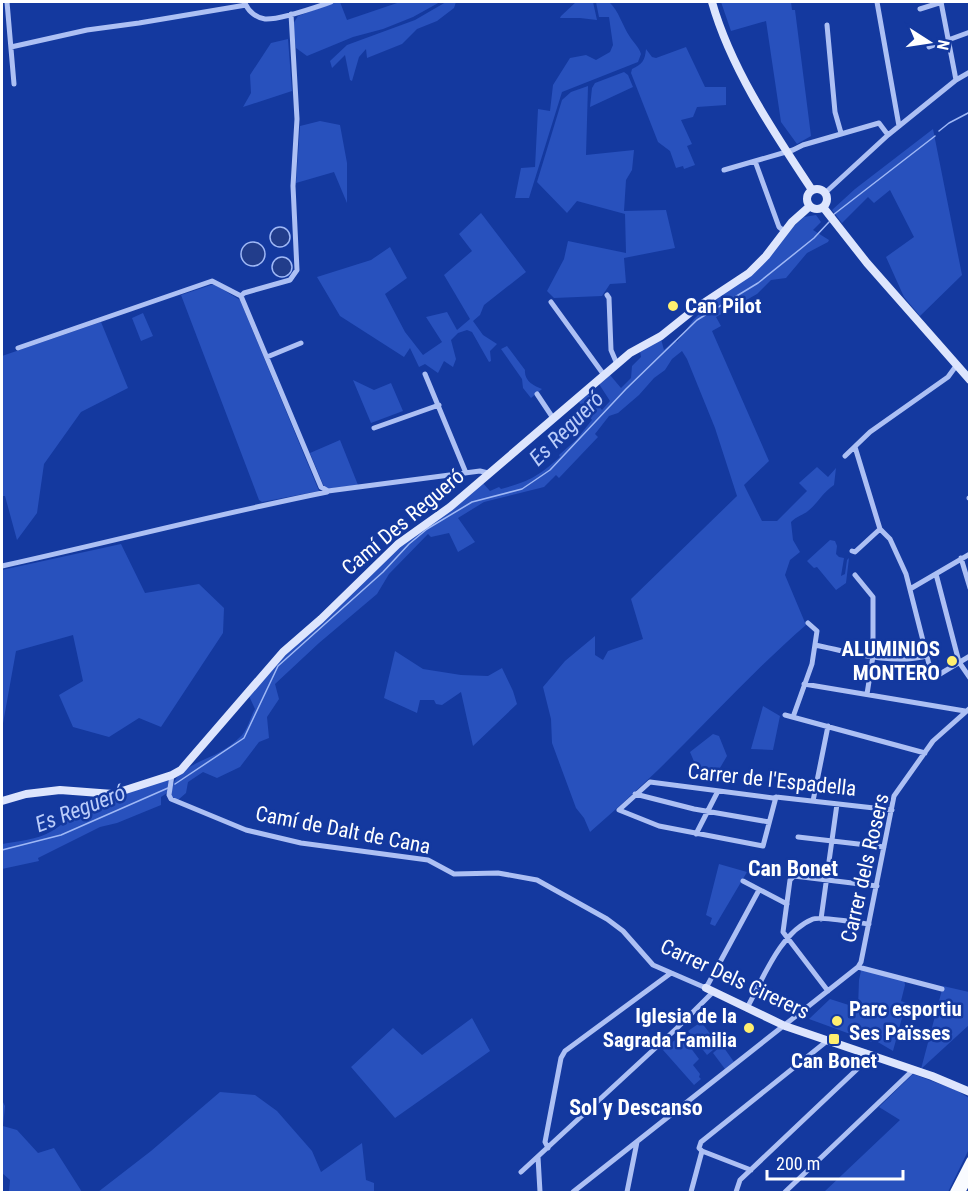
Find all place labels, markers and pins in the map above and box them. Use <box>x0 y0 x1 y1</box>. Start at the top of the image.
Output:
place label: Can Pilot <box>685 294 761 318</box>
marker: Can Pilot <box>666 299 680 313</box>
place label: ALUMINIOS MONTERO <box>842 637 940 685</box>
marker: ALUMINIOS MONTERO <box>945 654 959 668</box>
place label: Parc esportiu Ses Païsses <box>849 997 962 1045</box>
place label: Iglesia de la Sagrada Familia <box>603 1004 737 1052</box>
marker: Parc esportiu Ses Païsses <box>830 1014 844 1028</box>
marker: Iglesia de la Sagrada Familia <box>742 1021 756 1035</box>
marker: Can Bonet <box>827 1032 841 1046</box>
place label: Can Bonet <box>791 1049 877 1073</box>

